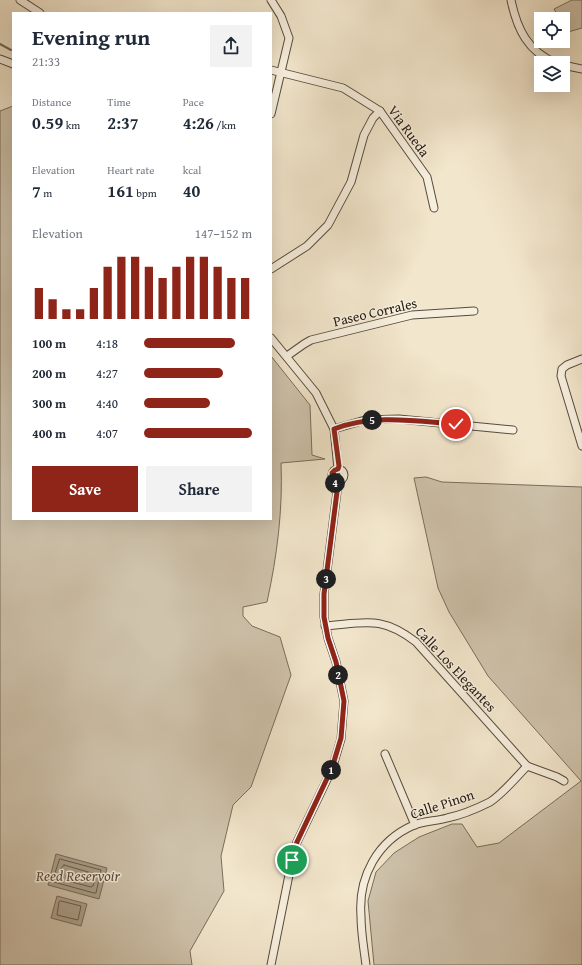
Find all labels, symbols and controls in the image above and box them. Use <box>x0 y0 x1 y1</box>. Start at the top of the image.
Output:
map controls <box>534 12 570 92</box>
button: locate <box>534 12 570 48</box>
text: Evening run <box>32 21 150 53</box>
button: share <box>210 25 252 67</box>
text: 21:33 <box>32 52 60 71</box>
button: layers <box>534 56 570 92</box>
text: Distance <box>32 94 71 110</box>
text: Time <box>107 94 131 110</box>
text: Pace <box>183 94 204 110</box>
street label: Via Rueda <box>384 101 435 161</box>
text: 0.59 <box>32 110 63 135</box>
text: 2:37 <box>107 110 139 135</box>
text: 4:26 <box>183 110 214 135</box>
text: km <box>63 117 80 133</box>
text: /km <box>214 117 236 133</box>
text: Elevation <box>32 162 75 178</box>
text: Heart rate <box>107 162 155 178</box>
text: kcal <box>183 162 201 178</box>
text: 7 <box>32 178 41 203</box>
text: 161 <box>107 178 134 203</box>
text: 40 <box>183 178 200 203</box>
text: m <box>41 185 52 201</box>
text: bpm <box>134 185 157 201</box>
text: Elevation <box>32 224 83 243</box>
text: 147–152 m <box>195 224 252 243</box>
street label: Paseo Corrales <box>331 293 419 331</box>
text: 100 m <box>32 334 66 353</box>
text: 4:18 <box>96 334 118 353</box>
text: 200 m <box>32 364 66 383</box>
text: 4:27 <box>96 364 118 383</box>
text: 300 m <box>32 394 66 413</box>
text: 4:40 <box>96 394 118 413</box>
pin <box>439 407 473 441</box>
pin: 5 <box>362 410 382 430</box>
text: 5 <box>369 412 375 428</box>
icon: check <box>445 413 467 435</box>
text: 400 m <box>32 424 66 443</box>
text: 4:07 <box>96 424 118 443</box>
button: Save <box>32 466 138 512</box>
button: Share <box>146 466 252 512</box>
pin: 4 <box>325 473 345 493</box>
text: 4 <box>332 475 338 491</box>
pin: 3 <box>316 569 336 589</box>
text: 3 <box>323 571 329 587</box>
street label: Calle Los Elegantes <box>411 622 501 716</box>
pin: 2 <box>328 665 348 685</box>
text: 2 <box>335 667 341 683</box>
pin: 1 <box>321 760 341 780</box>
text: 1 <box>328 762 334 778</box>
street label: Calle Pinon <box>407 784 477 824</box>
pin <box>275 843 309 877</box>
icon: arrive <box>281 849 303 871</box>
water label: Reed Reservoir <box>35 865 120 886</box>

